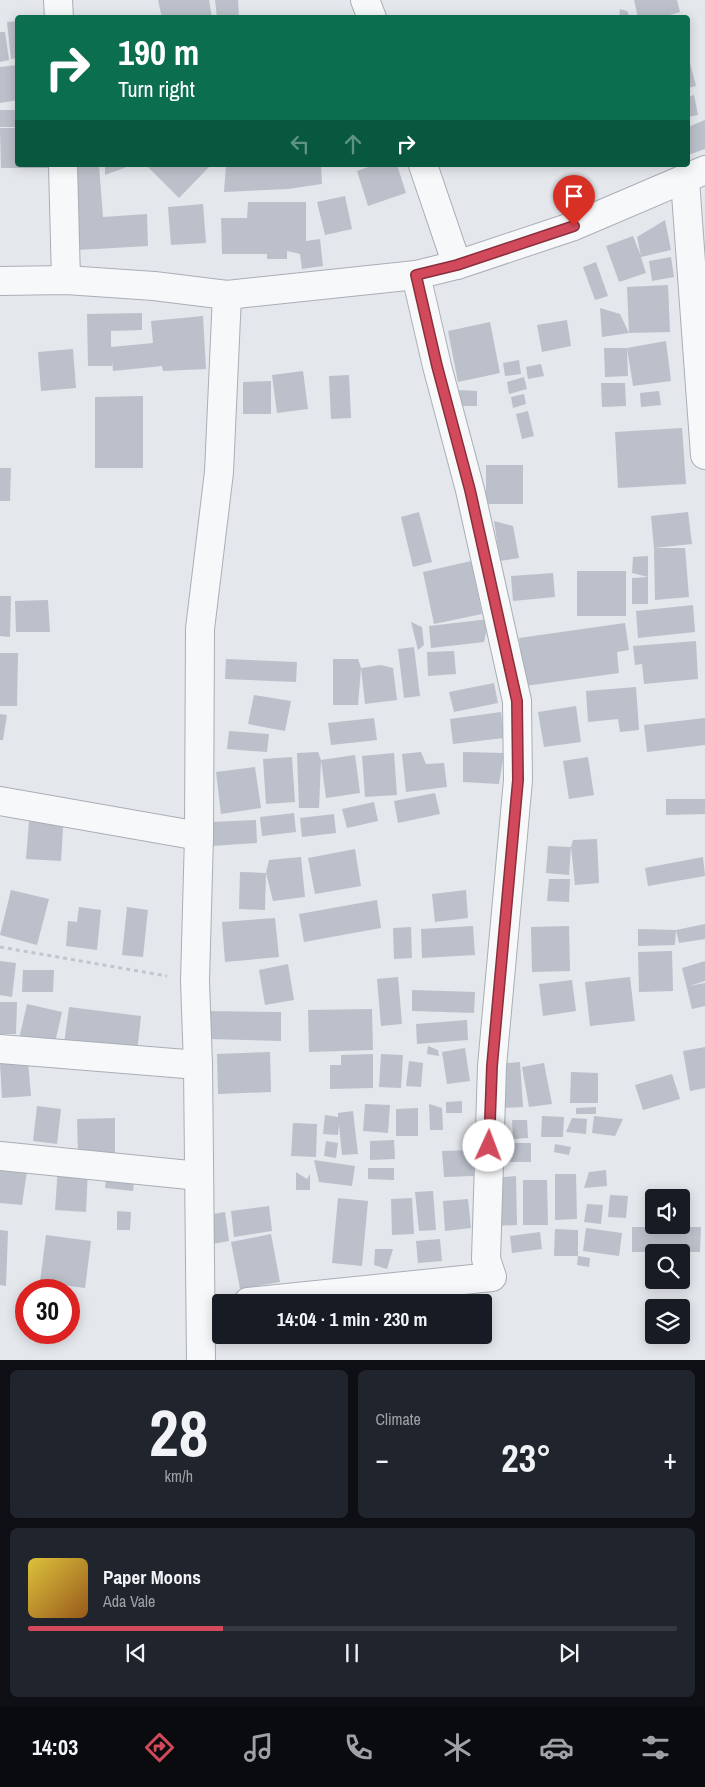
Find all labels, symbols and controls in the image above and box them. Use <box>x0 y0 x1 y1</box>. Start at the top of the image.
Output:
text: 190 m <box>118 29 199 76</box>
icon: right <box>35 35 100 100</box>
text: Turn right <box>118 74 195 104</box>
icon: left <box>286 130 314 158</box>
icon: ahead <box>339 130 367 158</box>
icon: right <box>392 130 420 158</box>
pin <box>553 175 595 226</box>
icon: arrive <box>560 182 588 210</box>
position arrow <box>462 1119 514 1171</box>
map controls <box>645 1189 690 1344</box>
button: sound <box>645 1189 690 1234</box>
button: search <box>645 1244 690 1289</box>
speed limit sign: 30 <box>15 1279 80 1344</box>
button: layers <box>645 1299 690 1344</box>
text: 14:04 · 1 min · 230 m <box>277 1306 427 1332</box>
text: 28 <box>149 1389 208 1476</box>
text: Climate <box>376 1408 421 1430</box>
text: 23° <box>501 1433 551 1484</box>
text: − <box>376 1440 389 1478</box>
text: + <box>664 1440 677 1478</box>
text: km/h <box>165 1465 193 1487</box>
text: Paper Moons <box>103 1564 201 1590</box>
text: Ada Vale <box>103 1590 155 1612</box>
icon: previous <box>122 1639 150 1667</box>
icon: pause <box>338 1639 366 1667</box>
icon: next <box>555 1639 583 1667</box>
icon: directions <box>142 1730 177 1765</box>
icon: music <box>241 1730 276 1765</box>
icon: phone <box>341 1730 376 1765</box>
icon: climate <box>440 1730 475 1765</box>
icon: car <box>539 1730 574 1765</box>
icon: filters <box>638 1730 673 1765</box>
text: 14:03 <box>32 1732 78 1762</box>

